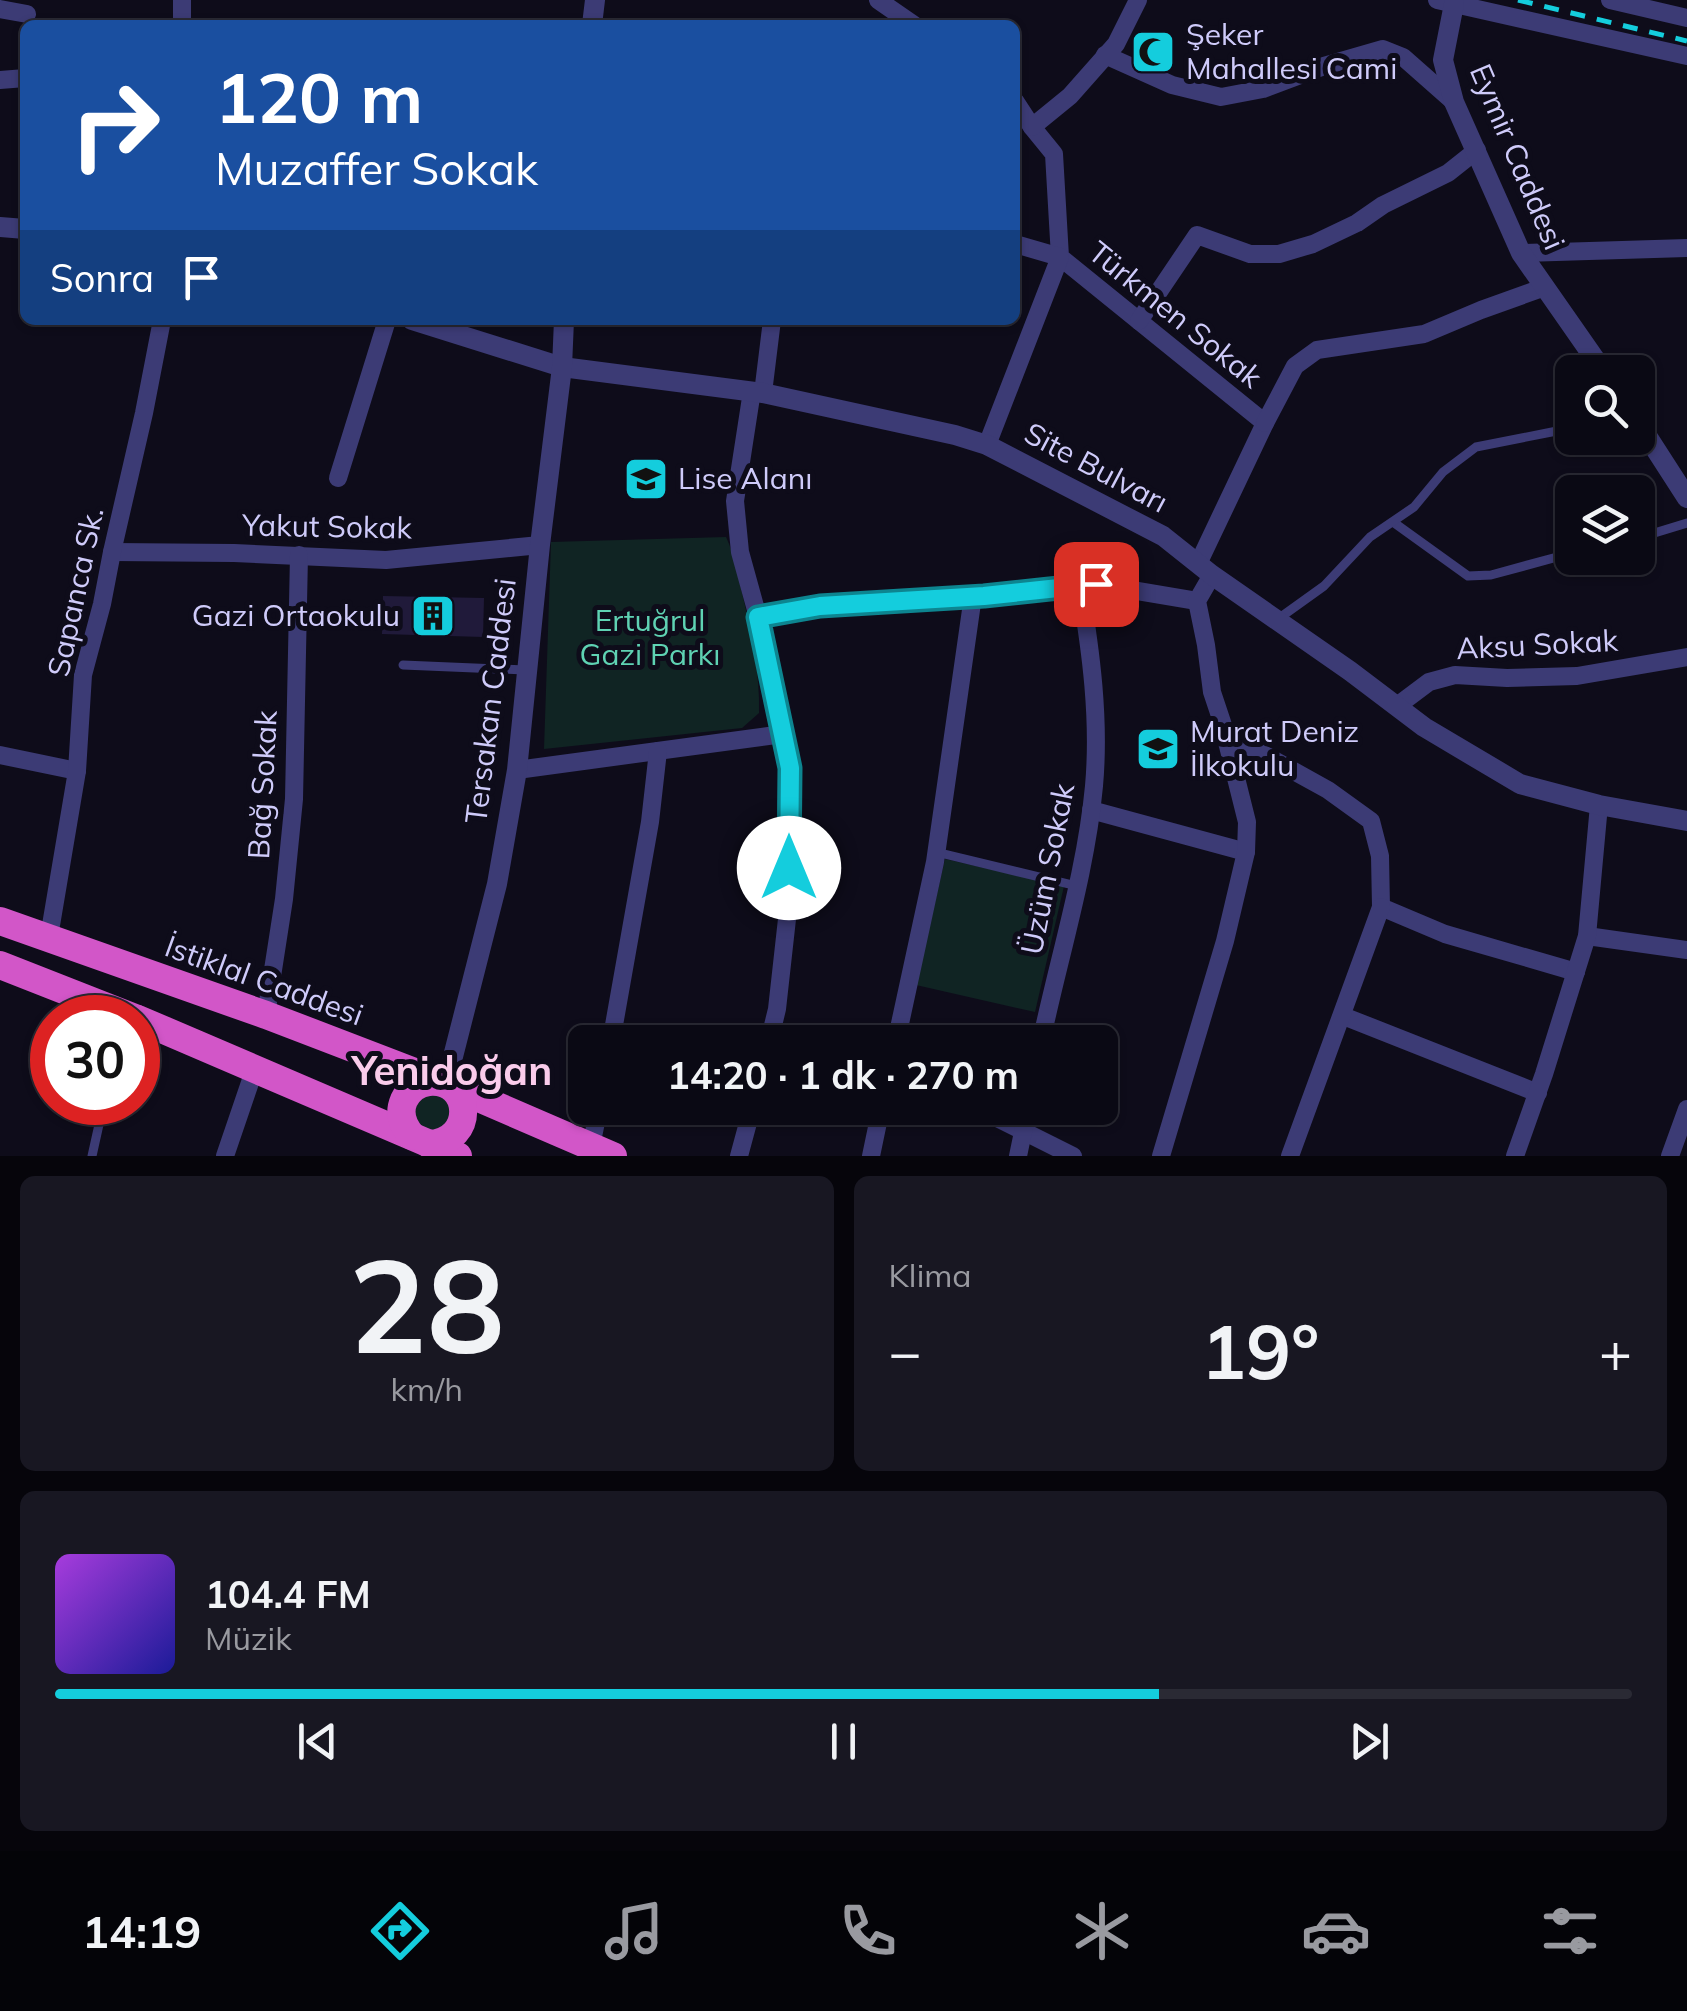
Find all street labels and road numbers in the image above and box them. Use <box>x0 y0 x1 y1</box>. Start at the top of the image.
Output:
street label: Eymir Caddesi <box>1462 58 1574 255</box>
street label: Türkmen Sokak <box>1081 233 1270 396</box>
street label: Site Bulvarı <box>1018 414 1175 521</box>
street label: Sapanca Sk. <box>39 504 112 680</box>
street label: Yakut Sokak <box>241 506 413 546</box>
street label: Tersakan Caddesi <box>456 576 524 826</box>
street label: Aksu Sokak <box>1455 621 1619 667</box>
street label: Bağ Sokak <box>239 709 285 860</box>
street label: Üzüm Sokak <box>1012 779 1082 958</box>
street label: İstiklal Caddesi <box>160 927 369 1034</box>

